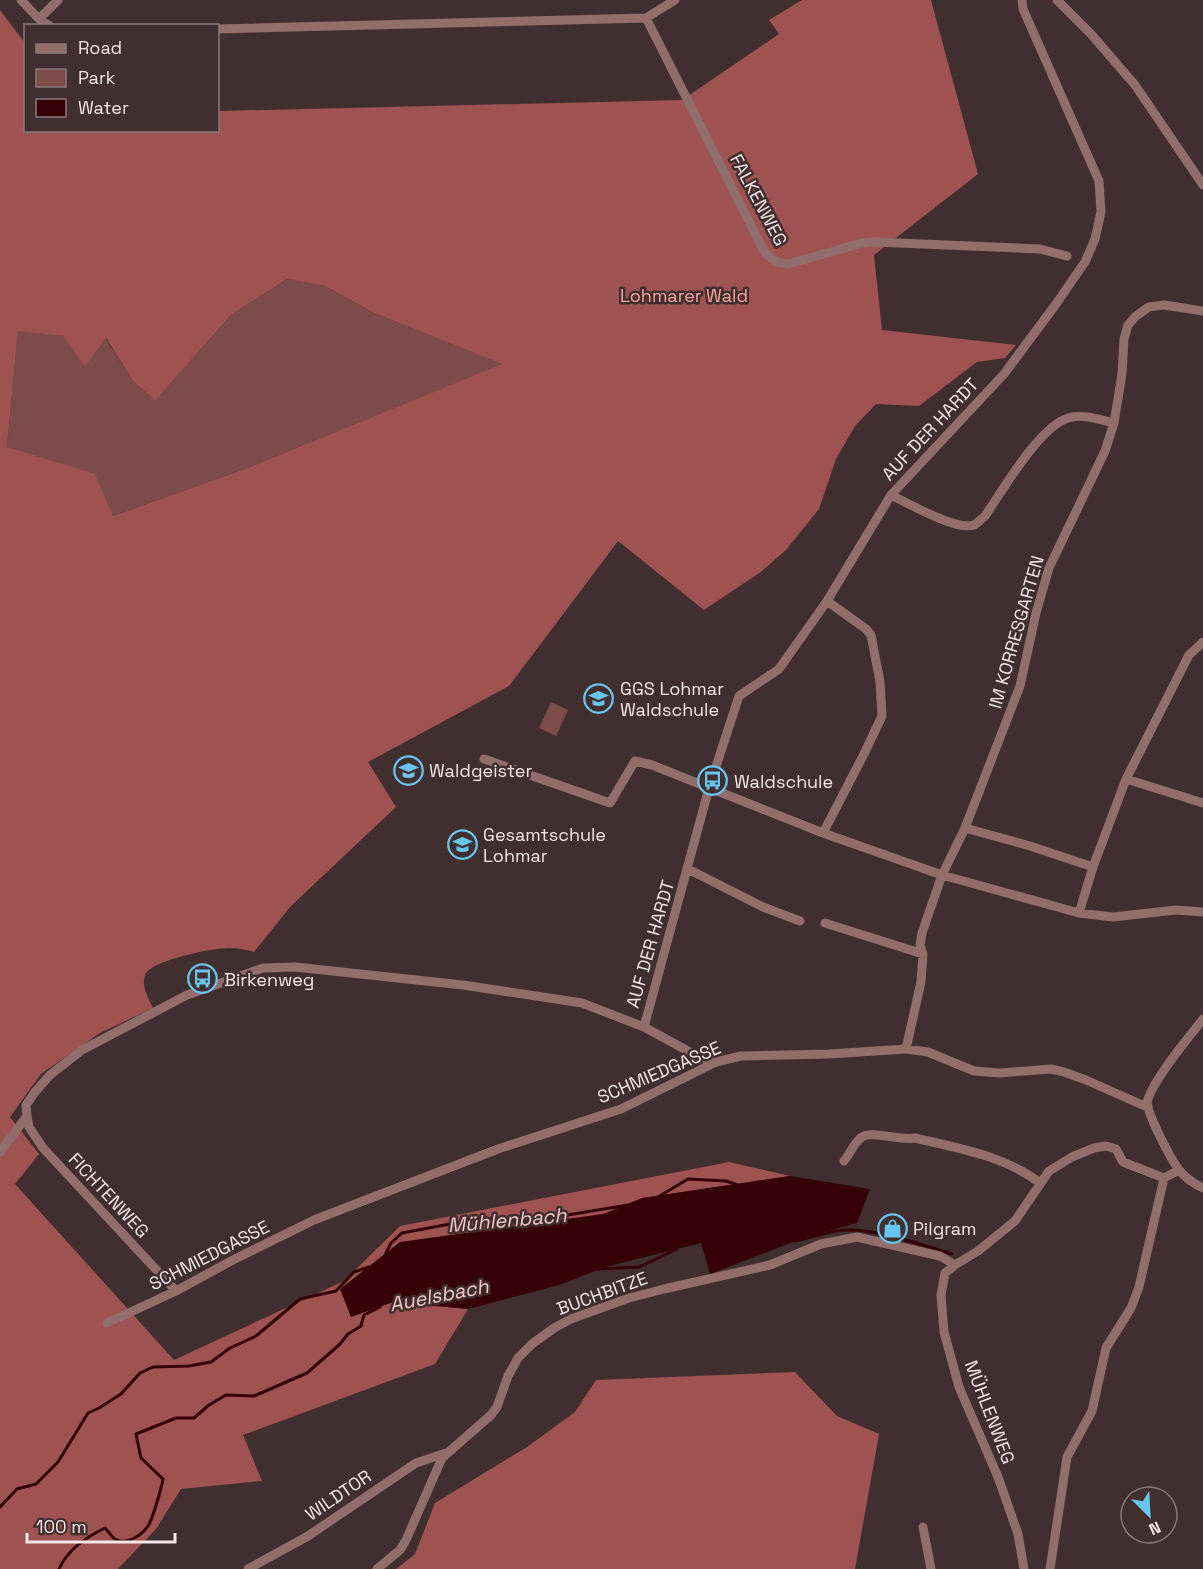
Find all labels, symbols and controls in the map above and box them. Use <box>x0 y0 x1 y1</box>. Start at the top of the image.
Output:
legend <box>24 24 219 132</box>
text: Road <box>78 36 122 59</box>
text: Park <box>78 66 116 89</box>
text: Water <box>78 96 129 119</box>
street label: FALKENWEG <box>725 150 793 250</box>
park label: Lohmarer Wald <box>620 284 748 307</box>
street label: AUF DER HARDT <box>877 373 984 485</box>
street label: IM KORRESGARTEN <box>983 553 1049 711</box>
place label: GGS Lohmar Waldschule <box>620 677 724 721</box>
school or university icon: GGS Lohmar Waldschule <box>583 682 615 714</box>
school or university icon: Waldgeister <box>392 754 424 786</box>
place label: Waldgeister <box>429 759 532 782</box>
bus stop icon: Waldschule <box>697 765 729 797</box>
place label: Waldschule <box>734 770 833 793</box>
place label: Gesamtschule Lohmar <box>483 823 606 867</box>
school or university icon: Gesamtschule Lohmar <box>446 828 478 860</box>
street label: AUF DER HARDT <box>621 877 679 1011</box>
bus stop icon: Birkenweg <box>187 963 219 995</box>
place label: Birkenweg <box>224 968 314 991</box>
street label: SCHMIEDGASSE <box>594 1036 724 1108</box>
street label: FICHTENWEG <box>64 1148 154 1242</box>
water label: Mühlenbach <box>447 1202 568 1238</box>
shop icon: Pilgram <box>876 1212 908 1244</box>
street label: SCHMIEDGASSE <box>145 1215 273 1295</box>
place label: Pilgram <box>913 1217 977 1240</box>
street label: BUCHBITZE <box>554 1266 650 1320</box>
water label: Auelsbach <box>387 1273 492 1317</box>
street label: MÜHLENWEG <box>960 1357 1020 1467</box>
street label: WILDTOR <box>301 1465 375 1525</box>
north arrow <box>1119 1485 1179 1545</box>
scale bar <box>27 1506 176 1544</box>
text: 100 m <box>36 1515 87 1538</box>
text: N <box>1146 1516 1164 1540</box>

